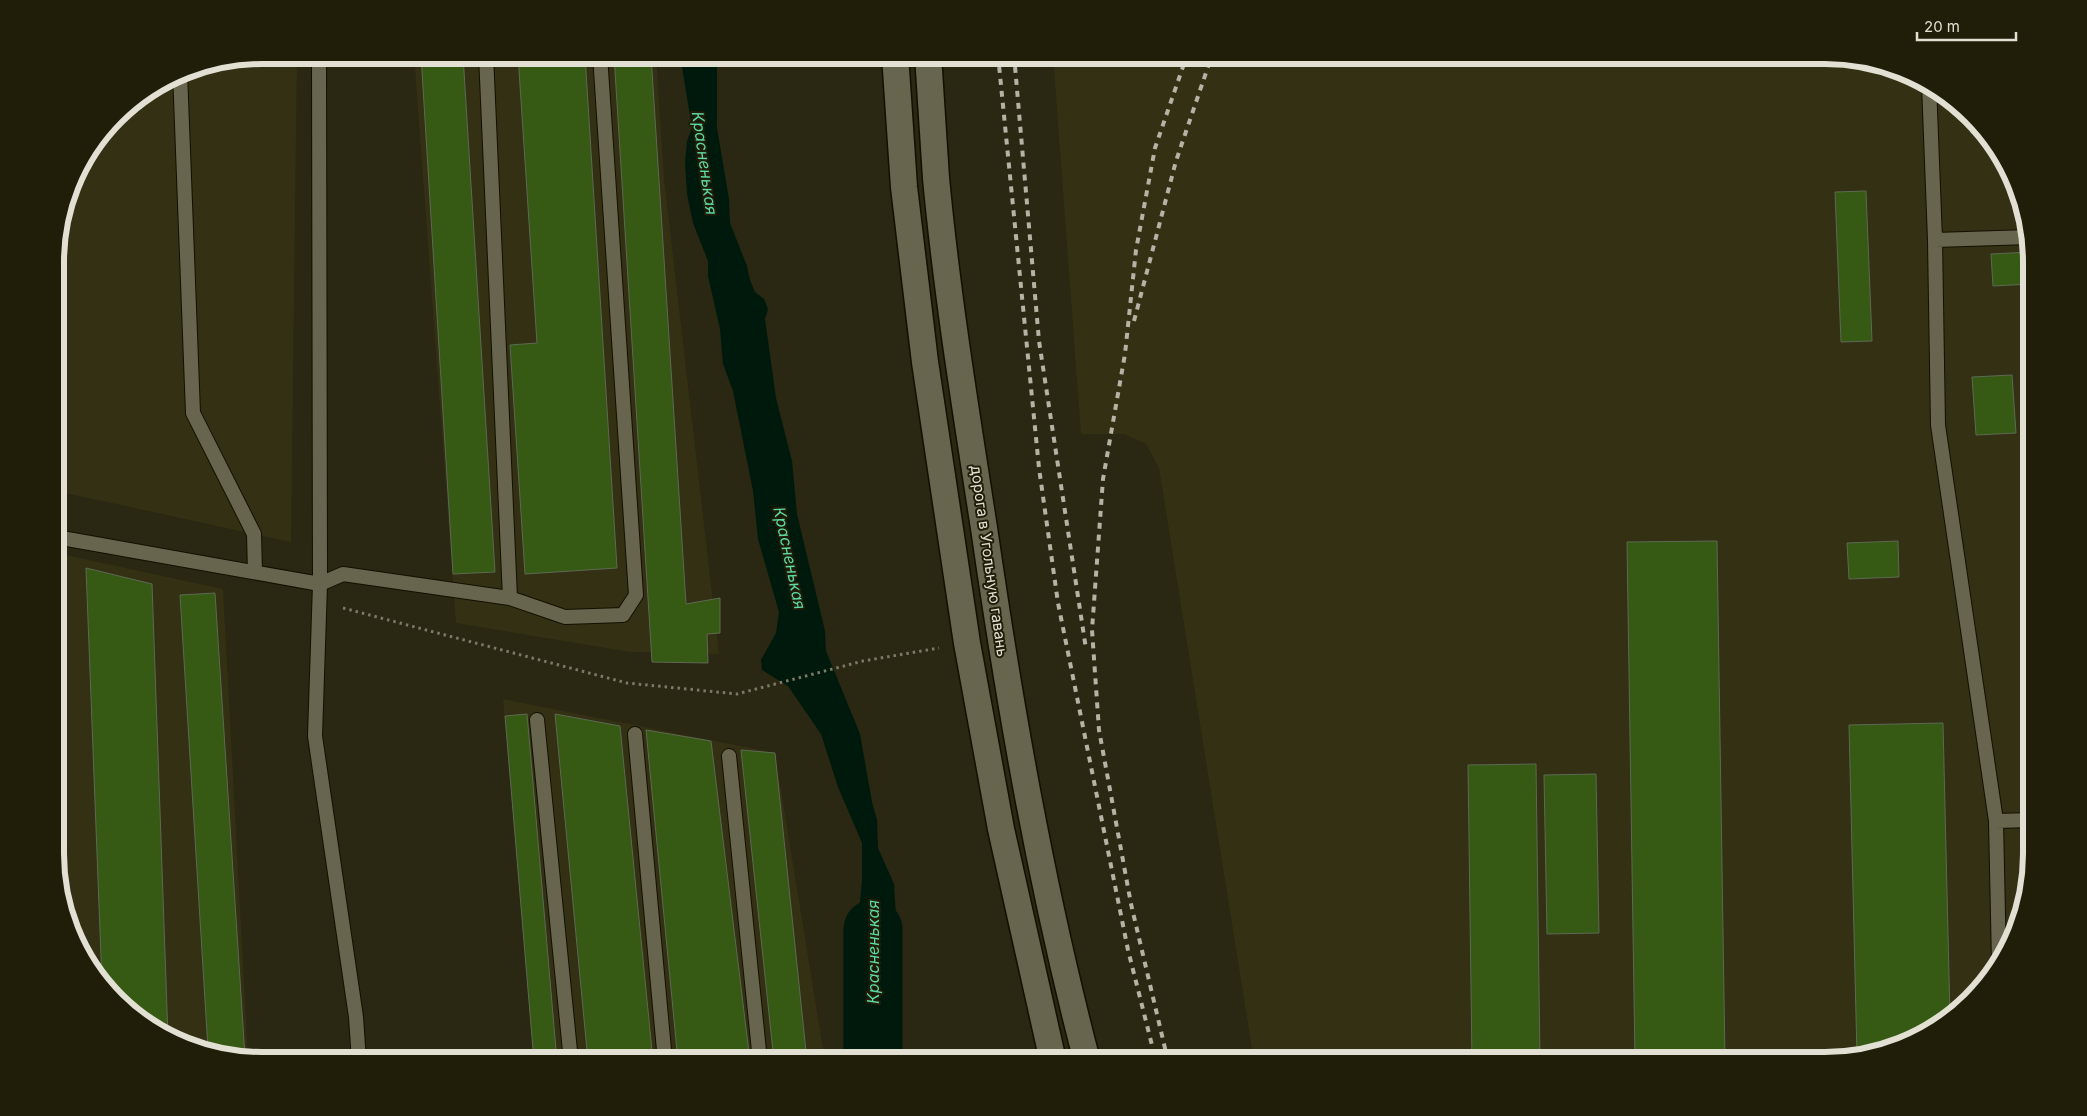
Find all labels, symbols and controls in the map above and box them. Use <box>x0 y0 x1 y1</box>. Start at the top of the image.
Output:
scale bar <box>1917 10 2016 42</box>
text: 20 m <box>1924 17 1960 36</box>
water label: Красненькая <box>688 110 722 216</box>
street label: дорога в Угольную гавань <box>967 464 1012 658</box>
water label: Красненькая <box>769 505 811 611</box>
water label: Красненькая <box>863 900 883 1004</box>

